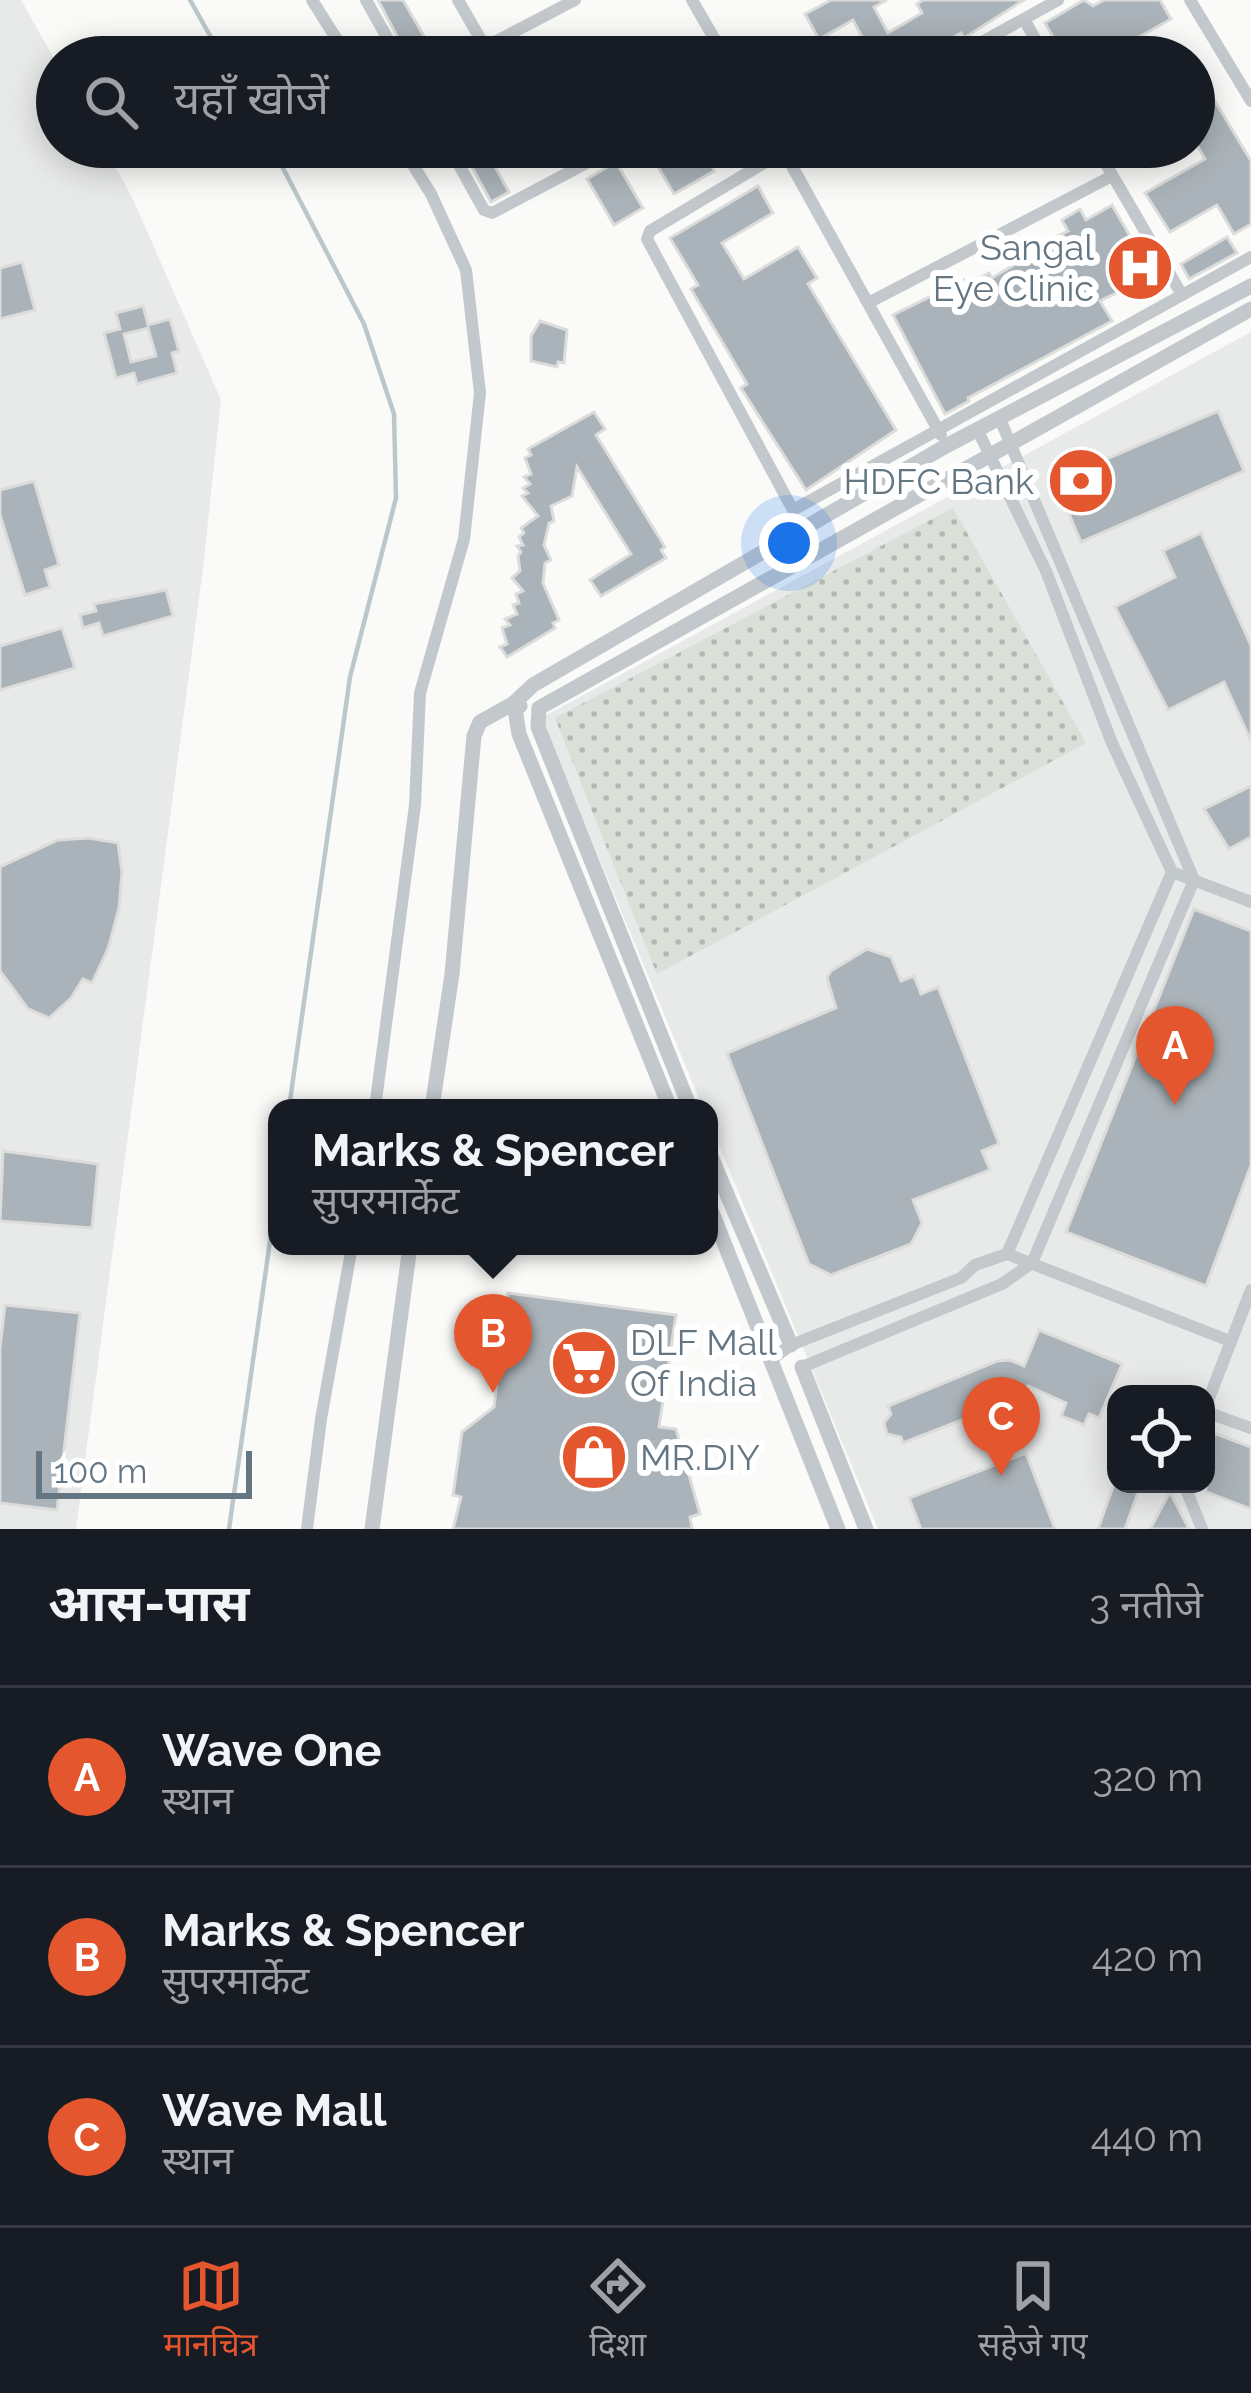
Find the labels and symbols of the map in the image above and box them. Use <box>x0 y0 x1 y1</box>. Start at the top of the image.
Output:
place label: Sangal Eye Clinic <box>933 226 1094 309</box>
hospital icon: Sangal Eye Clinic <box>1105 233 1175 303</box>
bank icon: HDFC Bank <box>1046 446 1116 516</box>
place label: HDFC Bank <box>843 460 1034 502</box>
your location <box>759 513 819 573</box>
pin: A <box>1136 1006 1214 1105</box>
pin: B <box>454 1294 532 1393</box>
place label: DLF Mall Of India <box>630 1321 777 1404</box>
supermarket icon: DLF Mall Of India <box>549 1328 619 1398</box>
pin: C <box>962 1377 1040 1476</box>
shop icon: MR.DIY <box>559 1422 629 1492</box>
place label: MR.DIY <box>640 1436 760 1478</box>
scale bar <box>36 1445 252 1498</box>

